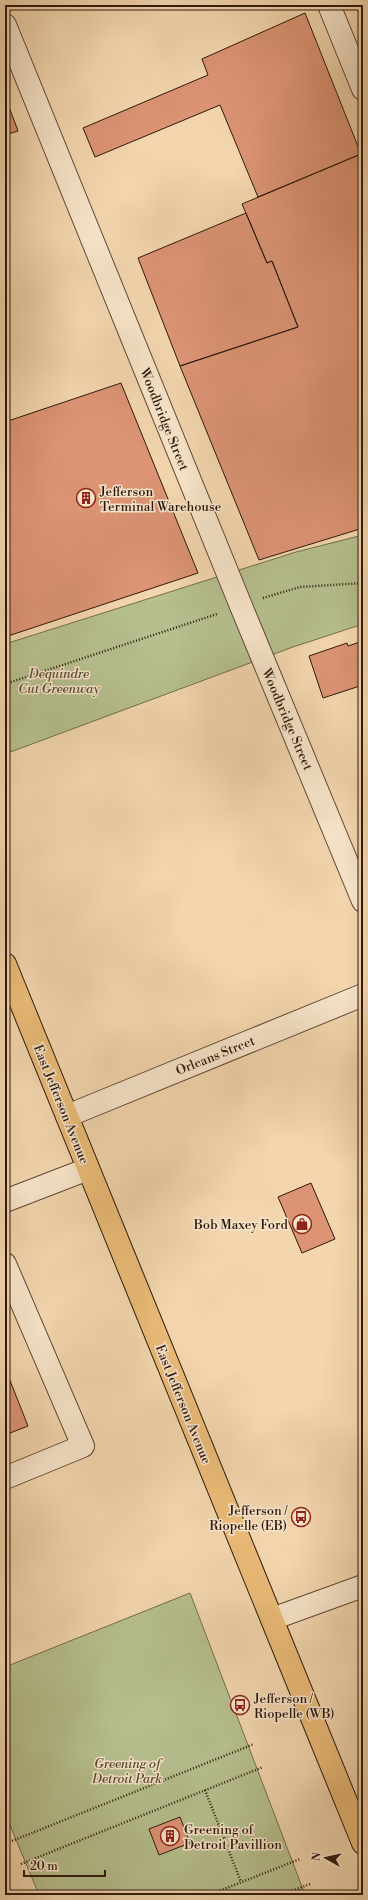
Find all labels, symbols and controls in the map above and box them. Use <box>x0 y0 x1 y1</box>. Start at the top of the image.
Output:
street label: Woodbridge Street <box>136 365 192 473</box>
place label: Jefferson Terminal Warehouse <box>99 484 222 515</box>
building icon: Jefferson Terminal Warehouse <box>75 487 97 509</box>
street label: Woodbridge Street <box>258 665 316 773</box>
park label: Dequindre Cut Greenway <box>18 666 100 697</box>
street label: Orleans Street <box>173 1033 258 1079</box>
street label: East Jefferson Avenue <box>30 1042 93 1167</box>
shop icon: Bob Maxey Ford <box>291 1213 313 1235</box>
place label: Bob Maxey Ford <box>193 1217 289 1233</box>
street label: East Jefferson Avenue <box>152 1342 215 1467</box>
place label: Jefferson / Riopelle (EB) <box>209 1503 289 1534</box>
bus stop icon: Jefferson / Riopelle (EB) <box>290 1506 312 1528</box>
place label: Jefferson / Riopelle (WB) <box>253 1691 335 1722</box>
bus stop icon: Jefferson / Riopelle (WB) <box>229 1694 251 1716</box>
park label: Greening of Detroit Park <box>91 1756 163 1787</box>
place label: Greening of Detroit Pavillion <box>184 1822 282 1853</box>
building icon: Greening of Detroit Pavillion <box>159 1825 181 1847</box>
north arrow <box>306 1838 346 1878</box>
text: N <box>310 1851 325 1862</box>
scale bar <box>24 1852 105 1878</box>
text: 20 m <box>30 1859 58 1874</box>

